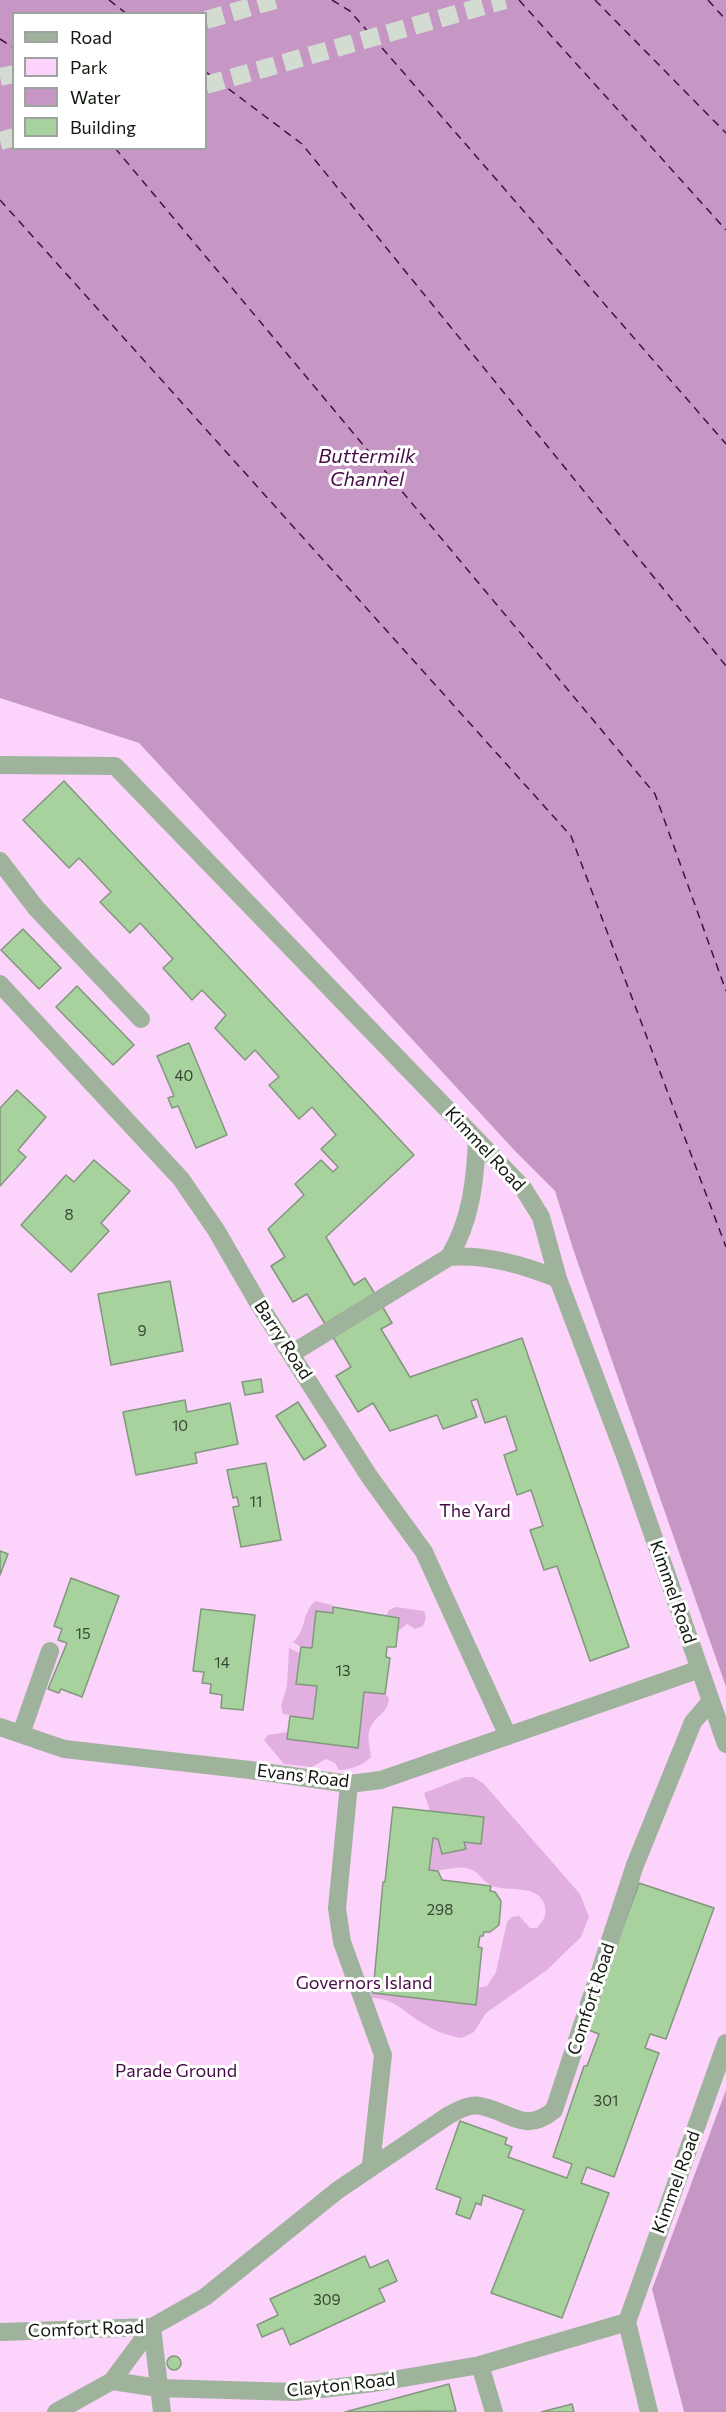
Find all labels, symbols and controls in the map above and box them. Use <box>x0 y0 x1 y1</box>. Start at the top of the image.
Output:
legend <box>12 12 207 150</box>
text: Road <box>70 26 112 48</box>
text: Park <box>70 56 108 78</box>
text: Water <box>70 86 121 108</box>
text: Building <box>70 116 136 138</box>
water label: Buttermilk Channel <box>318 444 416 491</box>
house number: 40 <box>175 1067 193 1085</box>
street label: Kimmel Road <box>440 1102 530 1196</box>
house number: 8 <box>64 1206 74 1224</box>
street label: Barry Road <box>249 1296 317 1384</box>
house number: 9 <box>137 1322 147 1340</box>
house number: 10 <box>172 1417 188 1435</box>
house number: 11 <box>250 1493 262 1511</box>
park label: The Yard <box>439 1500 511 1522</box>
street label: Kimmel Road <box>645 1538 701 1646</box>
house number: 15 <box>75 1625 91 1643</box>
house number: 14 <box>214 1654 230 1672</box>
house number: 13 <box>336 1662 350 1680</box>
street label: Evans Road <box>256 1760 350 1792</box>
house number: 298 <box>427 1901 453 1919</box>
street label: Comfort Road <box>563 1940 619 2058</box>
park label: Governors Island <box>296 1972 432 1994</box>
park label: Parade Ground <box>115 2060 237 2082</box>
house number: 301 <box>594 2092 618 2110</box>
street label: Kimmel Road <box>647 2128 705 2236</box>
house number: 309 <box>313 2291 341 2309</box>
street label: Comfort Road <box>28 2316 144 2342</box>
street label: Clayton Road <box>286 2369 396 2401</box>

